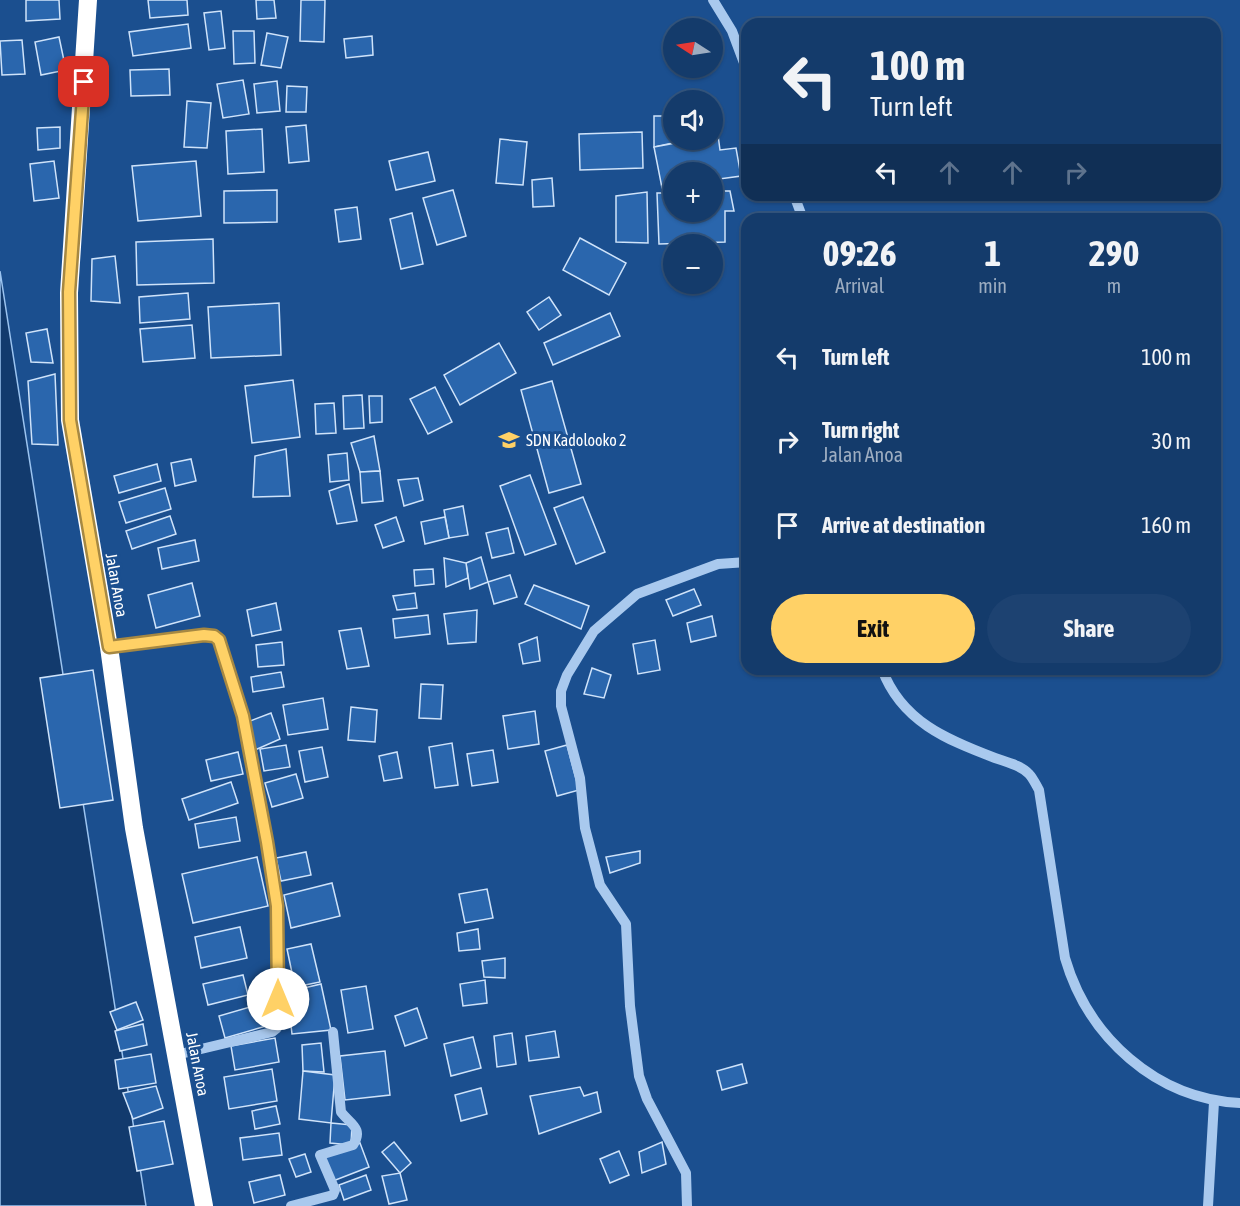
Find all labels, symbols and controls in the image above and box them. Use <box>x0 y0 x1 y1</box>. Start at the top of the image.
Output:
north arrow <box>663 18 723 78</box>
map controls <box>663 18 723 294</box>
text: 100 m <box>870 41 965 89</box>
icon: left <box>771 42 849 120</box>
pin <box>58 56 109 107</box>
icon: arrive <box>67 65 100 98</box>
button: sound <box>663 90 723 150</box>
text: Turn left <box>870 91 953 122</box>
icon: left <box>870 156 903 189</box>
icon: ahead <box>933 156 966 189</box>
icon: ahead <box>996 156 1029 189</box>
icon: right <box>1059 156 1092 189</box>
button: + <box>663 162 723 222</box>
text: 09:26 <box>823 232 897 274</box>
text: 1 <box>984 232 1001 274</box>
text: 290 <box>1089 232 1139 274</box>
button: − <box>663 234 723 294</box>
text: Arrival <box>835 274 884 297</box>
text: min <box>978 274 1007 297</box>
text: m <box>1107 274 1121 297</box>
icon: left <box>771 341 804 374</box>
text: Turn left <box>822 344 889 370</box>
text: 100 m <box>1141 344 1191 370</box>
text: Turn right <box>822 417 899 443</box>
icon: right <box>771 425 804 458</box>
school or university icon: SDN Kadolooko 2 <box>497 428 521 452</box>
text: 30 m <box>1151 428 1191 454</box>
place label: SDN Kadolooko 2 <box>526 431 626 449</box>
text: Jalan Anoa <box>822 443 903 466</box>
icon: arrive <box>771 509 804 542</box>
text: Arrive at destination <box>822 512 985 538</box>
text: 160 m <box>1141 512 1191 538</box>
street label: Jalan Anoa <box>103 552 131 618</box>
button: Exit <box>771 594 975 663</box>
button: Share <box>987 594 1191 663</box>
position arrow <box>246 967 310 1031</box>
street label: Jalan Anoa <box>183 1030 213 1098</box>

